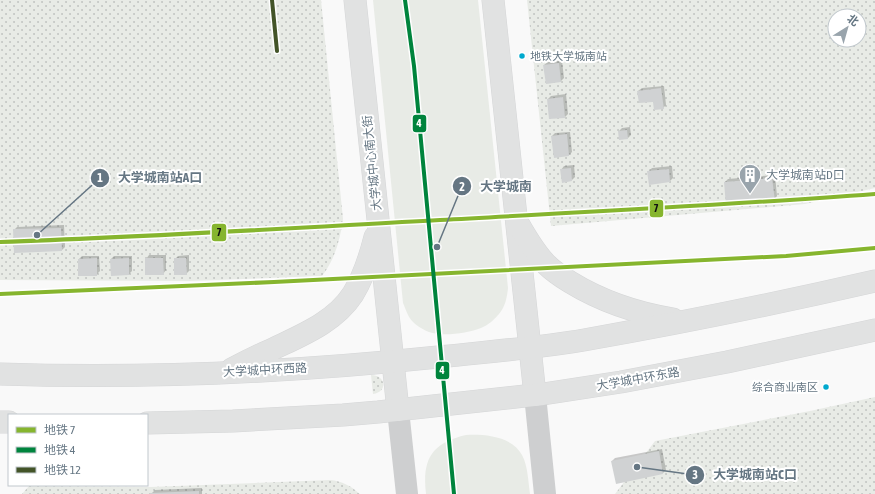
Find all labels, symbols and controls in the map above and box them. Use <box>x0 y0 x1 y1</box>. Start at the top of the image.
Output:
north arrow <box>827 8 867 48</box>
text: 北 <box>845 12 861 28</box>
place label: 地铁大学城南站 <box>530 50 607 62</box>
marker: 地铁大学城南站 <box>517 51 527 61</box>
line badge: 4 <box>412 114 427 133</box>
street label: 大学城中心南大街 <box>360 115 384 211</box>
text: 4 <box>415 117 422 129</box>
building icon: 大学城南站D口 <box>737 162 763 195</box>
callout: 大学城南站A口 <box>90 165 210 190</box>
place label: 大学城南站D口 <box>766 168 845 182</box>
text: 大学城南站A口 <box>118 170 202 185</box>
text: 1 <box>97 171 103 185</box>
callout: 大学城南 <box>452 174 540 199</box>
text: 大学城南 <box>480 179 532 194</box>
text: 2 <box>459 180 465 194</box>
line badge: 7 <box>649 199 664 218</box>
text: 7 <box>653 202 659 214</box>
line badge: 7 <box>211 223 227 242</box>
text: 7 <box>216 226 222 238</box>
street label: 大学城中环西路 <box>223 361 307 379</box>
line badge: 4 <box>435 361 450 380</box>
text: 4 <box>438 364 445 376</box>
street label: 大学城中环东路 <box>595 365 681 393</box>
place label: 综合商业南区 <box>752 381 818 393</box>
marker: 综合商业南区 <box>821 382 831 392</box>
legend <box>8 414 148 486</box>
text: 地铁 7 <box>44 423 76 437</box>
text: 地铁 4 <box>44 443 76 457</box>
callout: 大学城南站C口 <box>685 462 805 487</box>
text: 地铁 12 <box>44 463 81 477</box>
text: 大学城南站C口 <box>713 467 797 482</box>
text: 3 <box>692 468 698 482</box>

